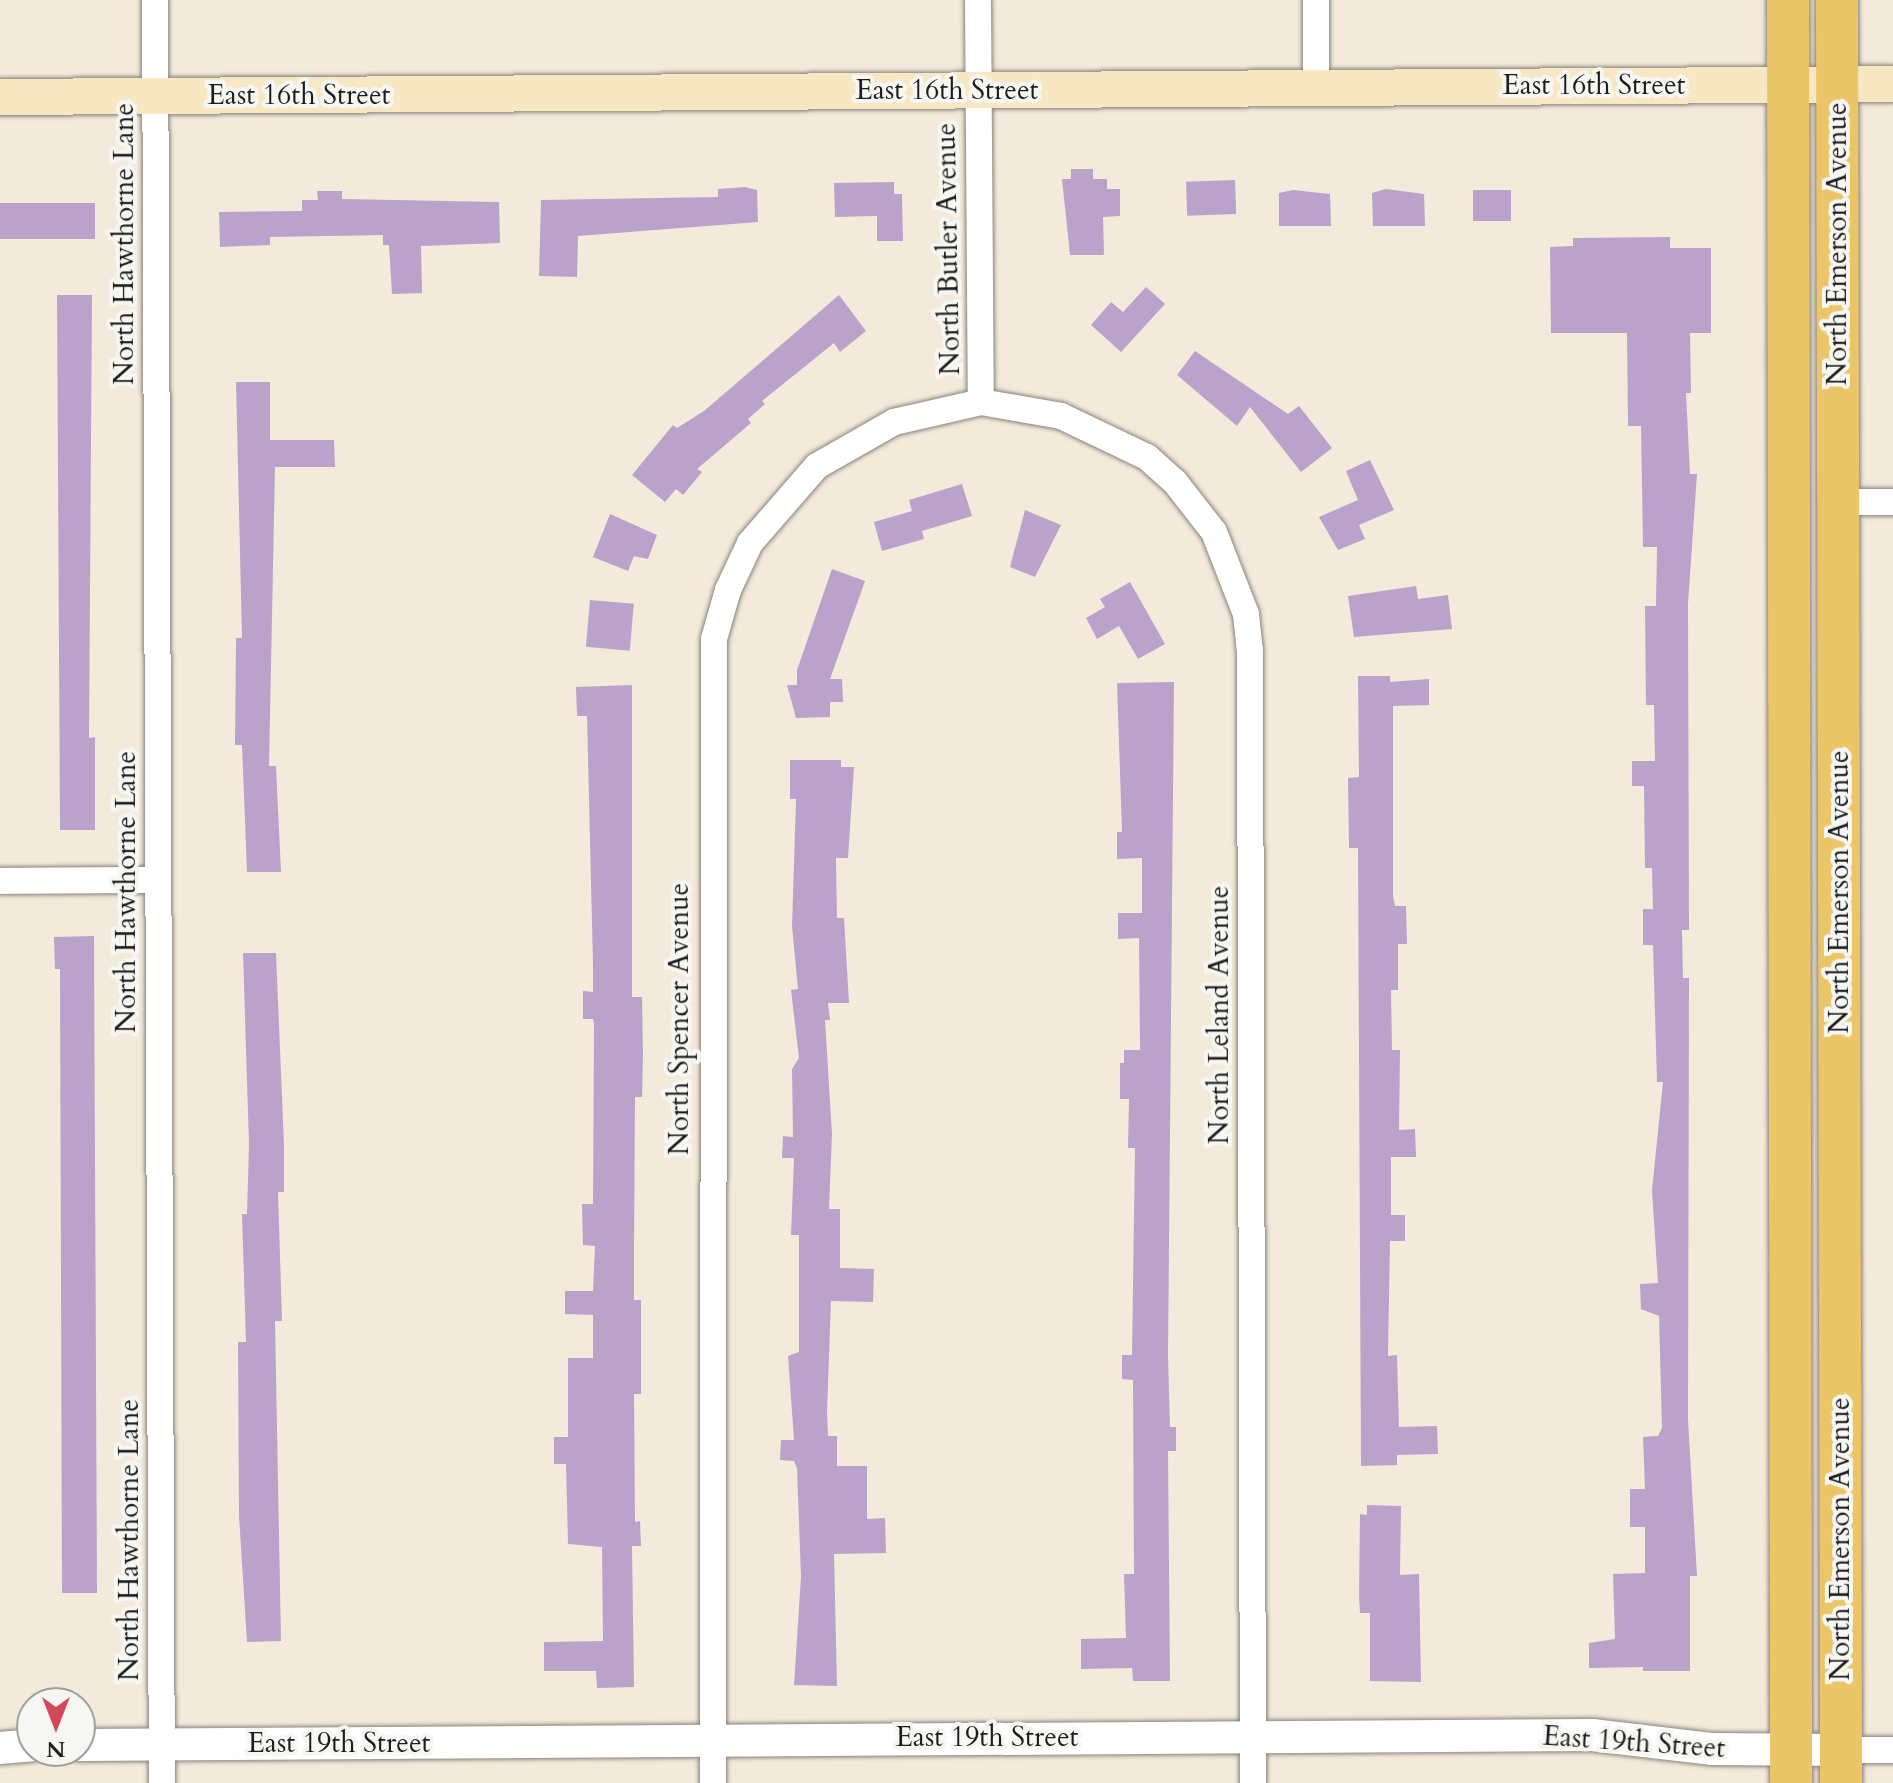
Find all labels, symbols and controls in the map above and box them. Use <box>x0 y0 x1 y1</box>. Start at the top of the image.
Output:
street label: East 16th Street <box>1503 68 1685 102</box>
street label: East 16th Street <box>856 73 1038 107</box>
street label: East 16th Street <box>208 78 390 112</box>
street label: North Emerson Avenue <box>1820 102 1854 386</box>
street label: North Hawthorne Lane <box>107 103 141 385</box>
street label: North Butler Avenue <box>929 122 967 376</box>
street label: North Emerson Avenue <box>1822 750 1856 1034</box>
street label: North Hawthorne Lane <box>109 751 143 1033</box>
street label: North Spencer Avenue <box>662 883 696 1155</box>
street label: North Leland Avenue <box>1202 886 1236 1144</box>
street label: North Emerson Avenue <box>1823 1397 1857 1681</box>
street label: North Hawthorne Lane <box>112 1399 146 1681</box>
north arrow <box>16 1687 96 1767</box>
street label: East 19th Street <box>1542 1719 1726 1765</box>
street label: East 19th Street <box>896 1720 1078 1754</box>
street label: East 19th Street <box>248 1726 430 1760</box>
text: N <box>46 1734 66 1764</box>

